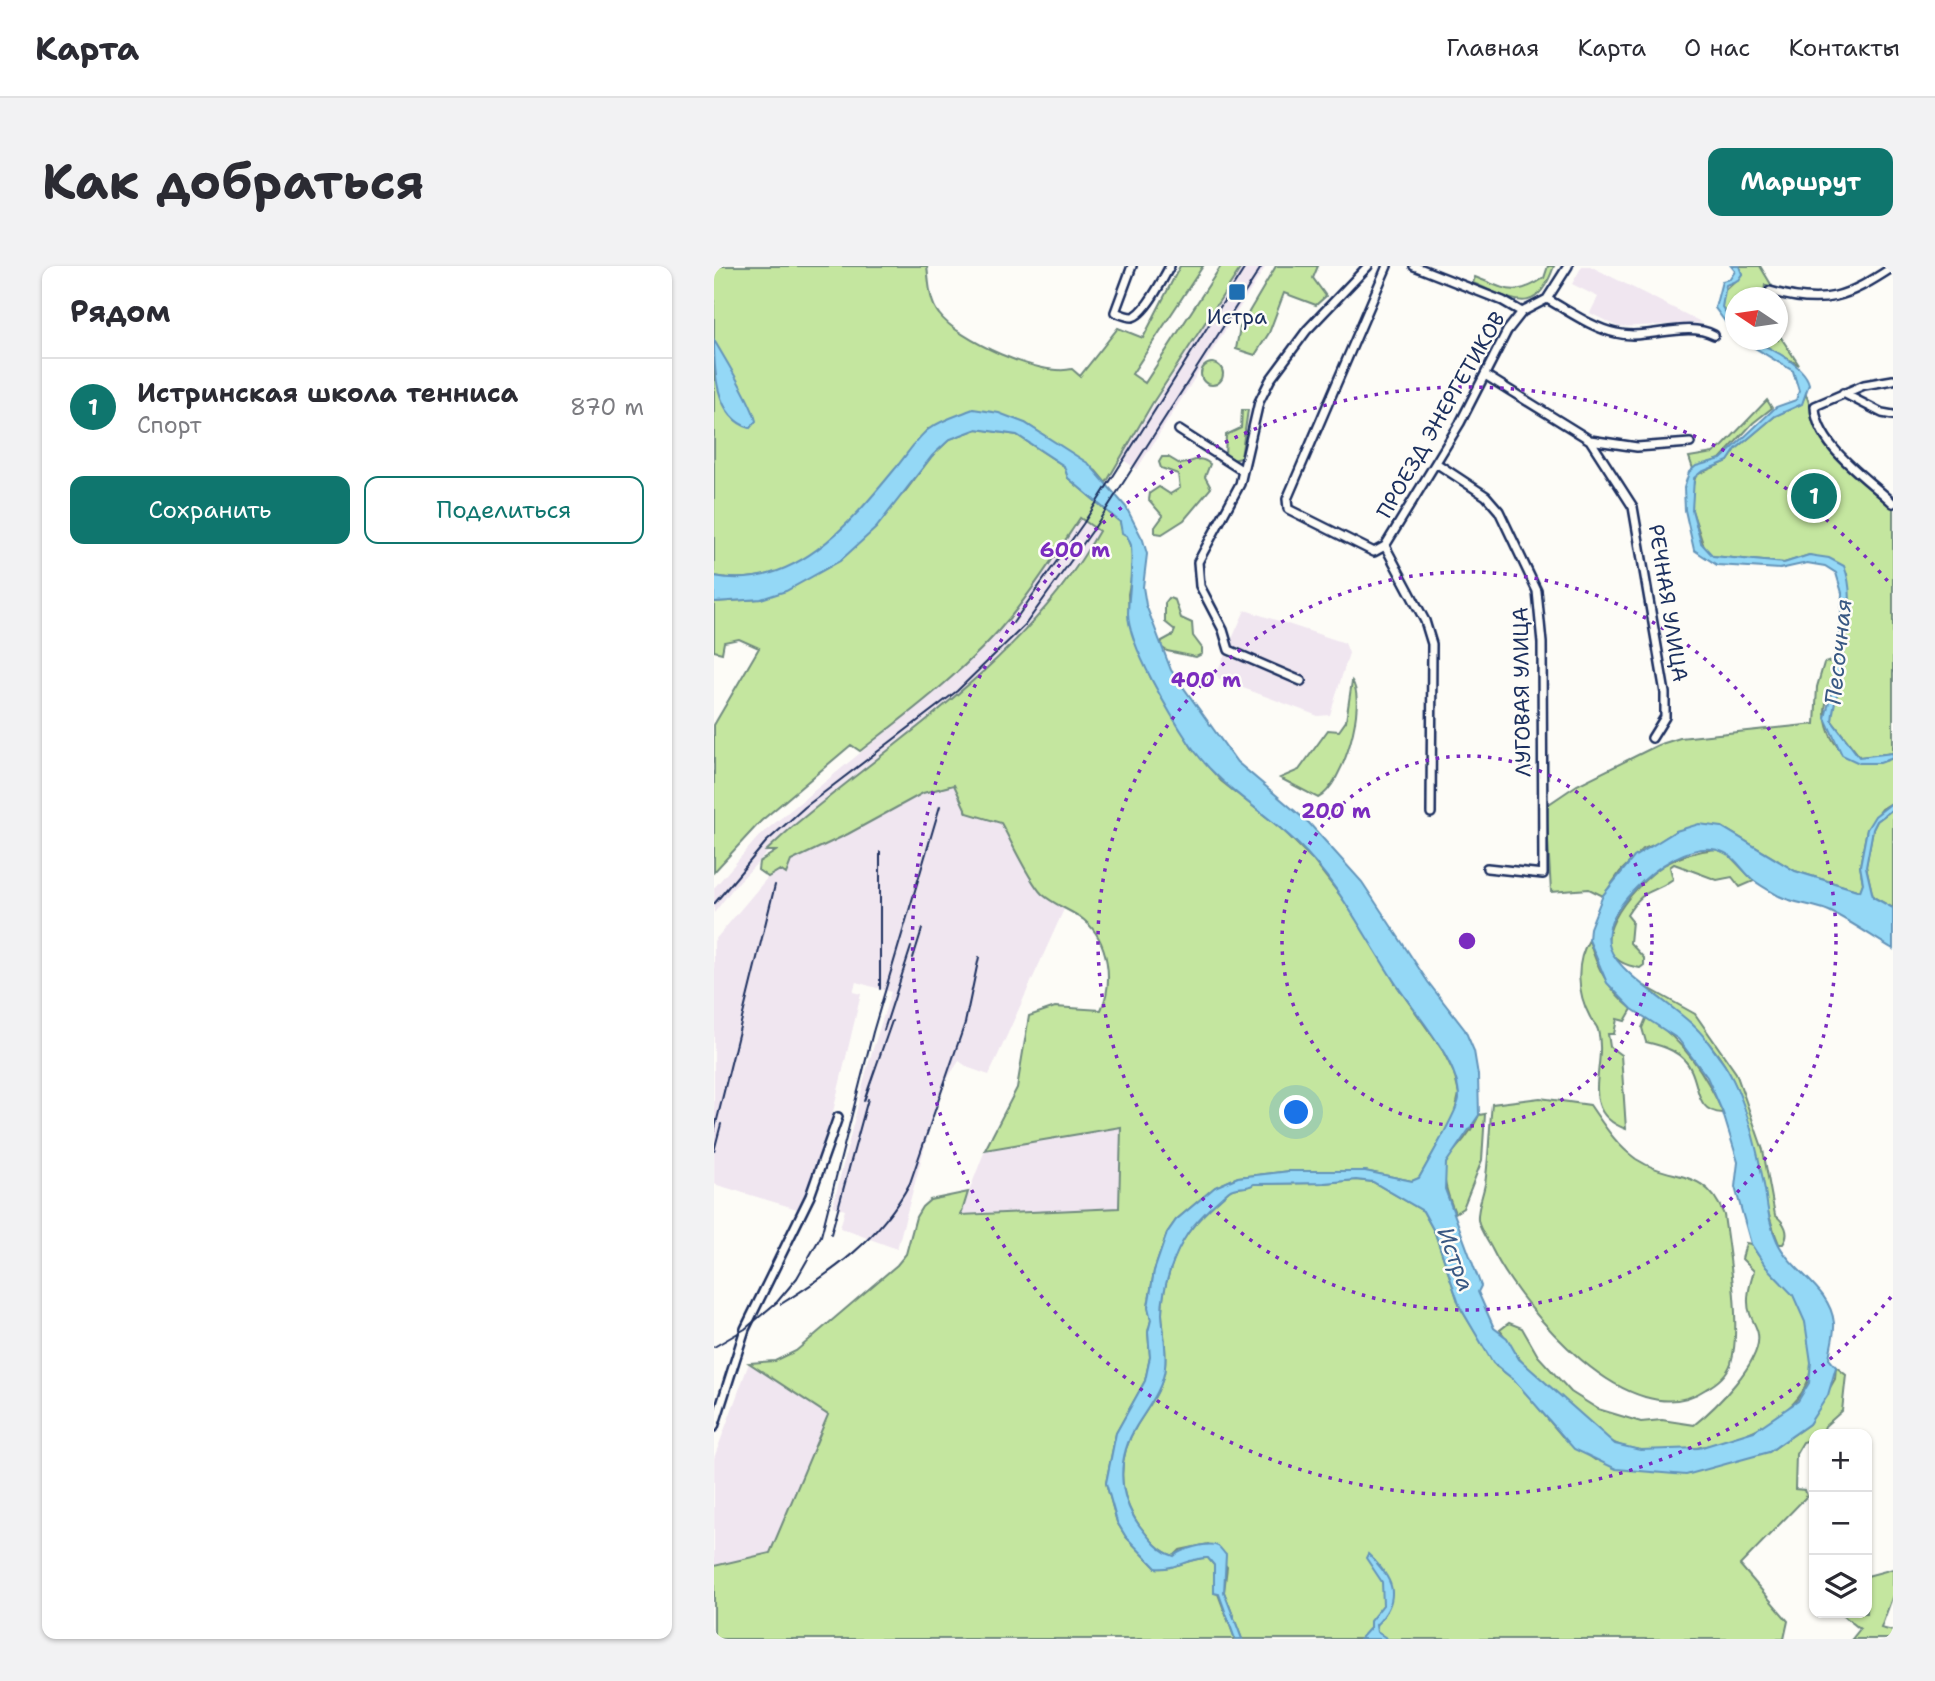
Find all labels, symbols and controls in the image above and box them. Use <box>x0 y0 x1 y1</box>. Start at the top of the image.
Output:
text: Карта <box>35 26 139 71</box>
text: Главная <box>1446 32 1539 64</box>
text: Карта <box>1577 32 1646 64</box>
text: О нас <box>1684 32 1750 64</box>
text: Контакты <box>1788 32 1900 64</box>
button: Маршрут <box>1708 148 1893 216</box>
text: Как добраться <box>42 149 424 215</box>
marker: Истра <box>1227 282 1247 302</box>
north arrow <box>1725 287 1788 350</box>
text: Рядом <box>70 291 170 332</box>
place label: Истра <box>1207 303 1267 331</box>
street label: ПРОЕЗД ЭНЕРГЕТИКОВ <box>1370 307 1512 523</box>
text: Истринская школа тенниса <box>137 375 518 410</box>
text: 1 <box>88 392 98 422</box>
text: 870 m <box>570 392 644 422</box>
text: Спорт <box>137 410 202 440</box>
pin: 1 <box>1791 470 1837 522</box>
button: Сохранить <box>70 476 350 544</box>
button: Поделиться <box>364 476 644 544</box>
street label: РЕЧНАЯ УЛИЦА <box>1642 522 1694 684</box>
text: 600 m <box>1040 536 1110 564</box>
water label: Песочная <box>1818 598 1858 706</box>
street label: ЛУГОВАЯ УЛИЦА <box>1507 607 1537 777</box>
text: 400 m <box>1171 666 1241 694</box>
text: 200 m <box>1301 797 1371 825</box>
centre of rings <box>1455 929 1479 953</box>
your location <box>1279 1095 1313 1129</box>
water label: Истра <box>1431 1223 1481 1295</box>
map controls <box>1809 1429 1872 1618</box>
button: + <box>1809 1429 1872 1492</box>
button: − <box>1809 1492 1872 1555</box>
button: layers <box>1809 1555 1872 1618</box>

